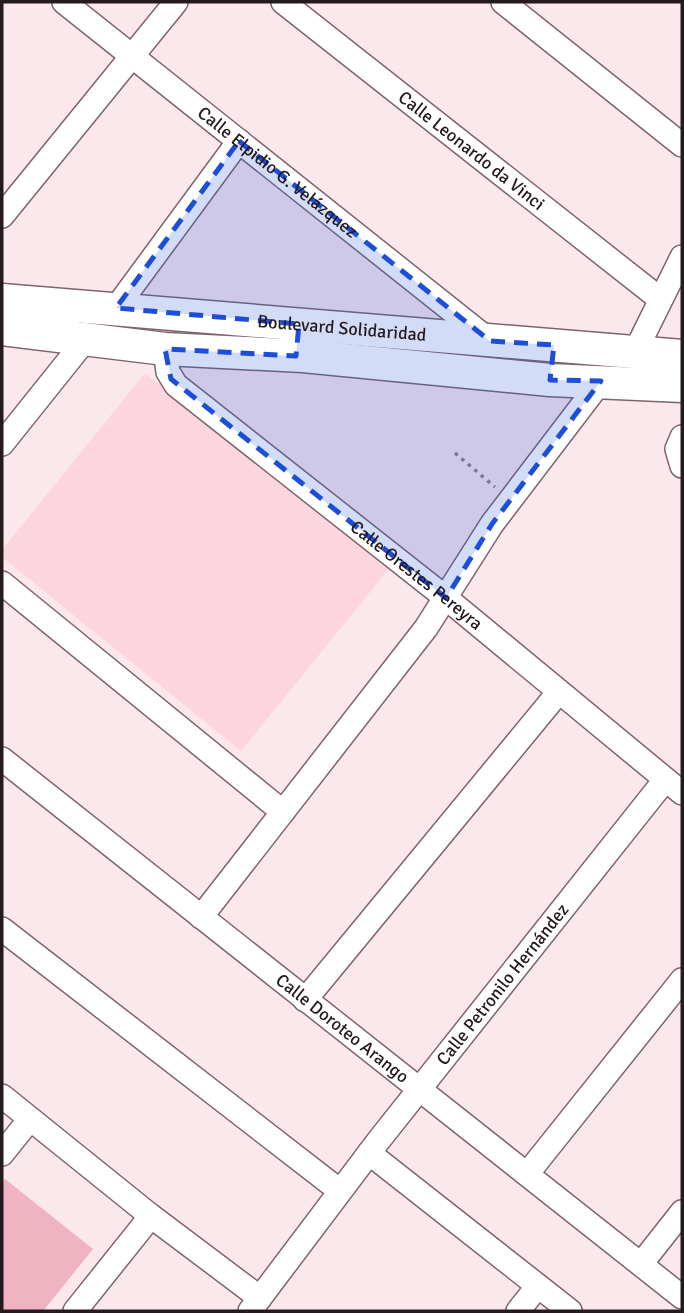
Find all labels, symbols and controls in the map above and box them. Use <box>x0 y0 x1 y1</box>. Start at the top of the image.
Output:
street label: Calle Leonardo da Vinci <box>394 86 549 215</box>
street label: Calle Elpidio G. Velázquez <box>193 102 362 242</box>
street label: Boulevard Solidaridad <box>256 310 427 346</box>
street label: Calle Orestes Pereyra <box>346 516 487 635</box>
street label: Calle Petronilo Hernández <box>432 899 574 1070</box>
street label: Calle Doroteo Arango <box>271 969 413 1088</box>

